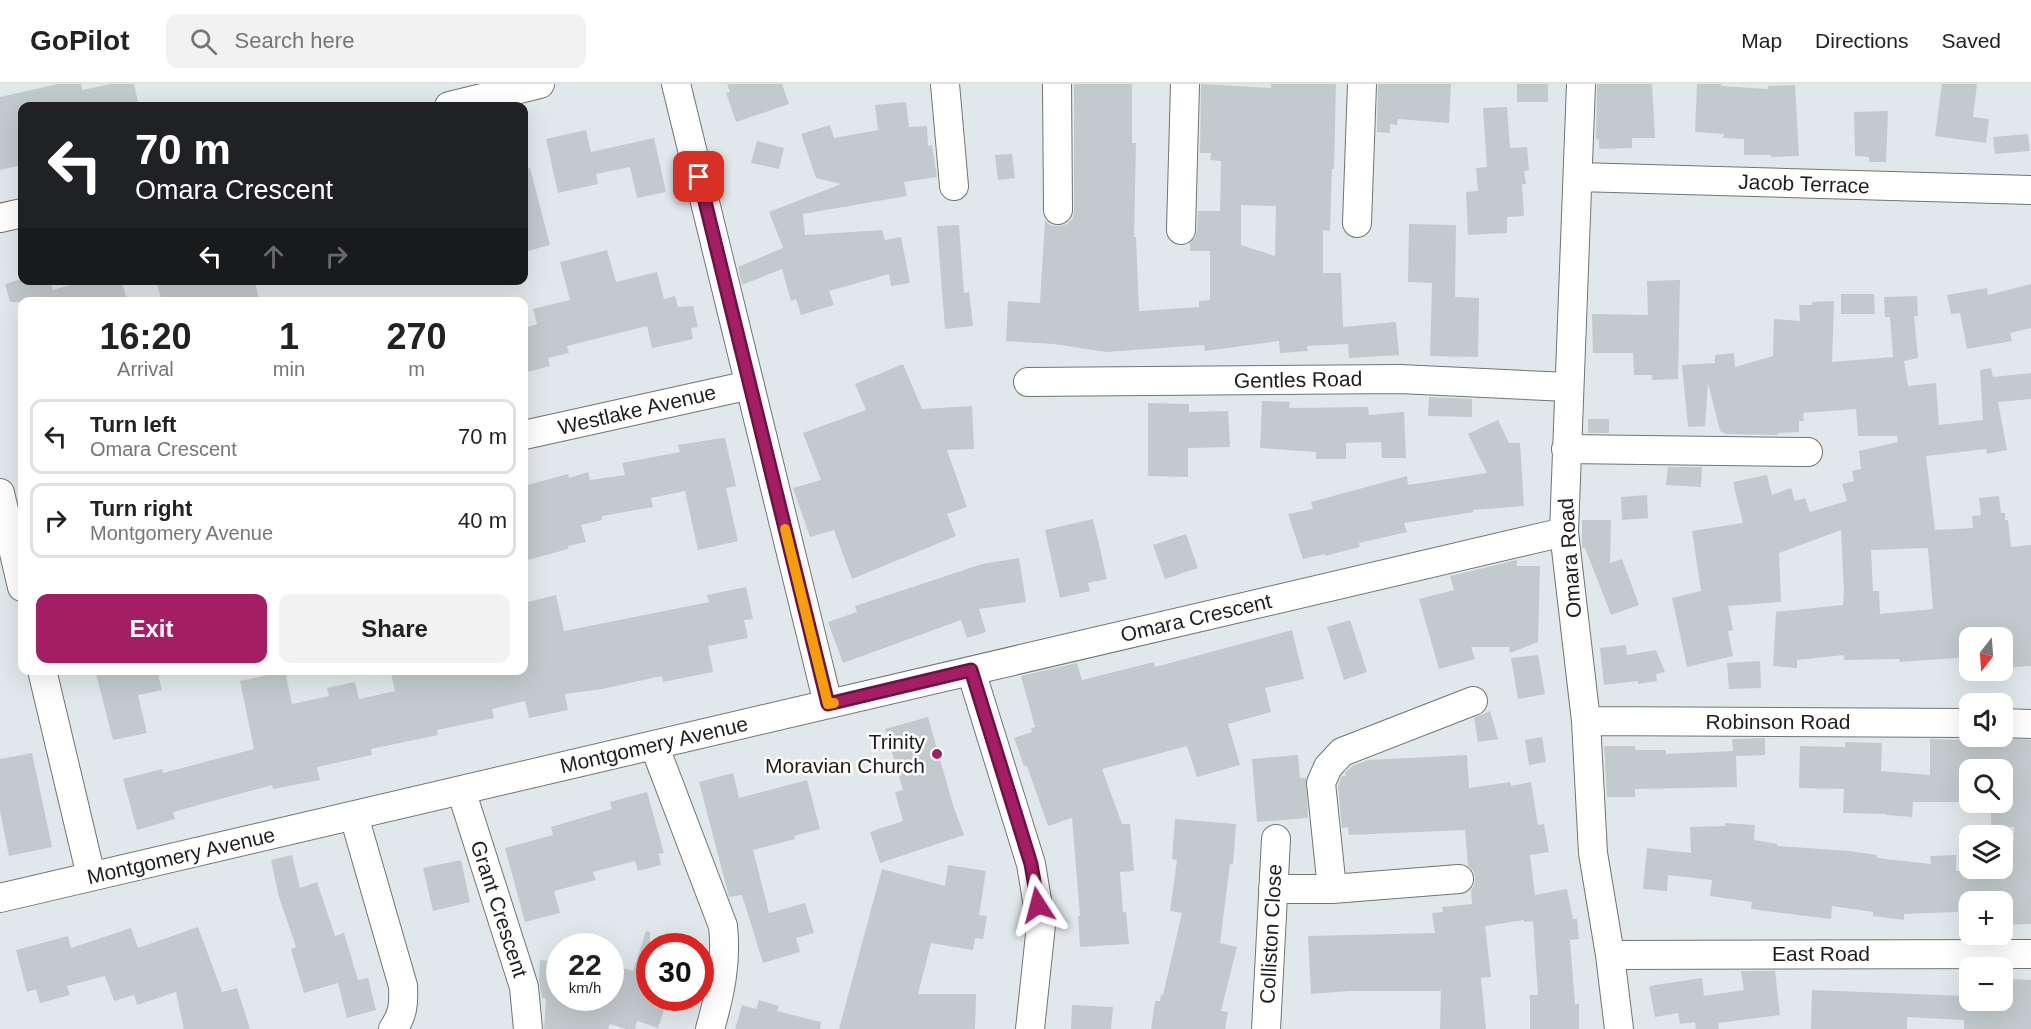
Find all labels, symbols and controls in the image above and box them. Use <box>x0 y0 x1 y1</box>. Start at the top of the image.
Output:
search box <box>166 14 586 68</box>
text: GoPilot <box>30 25 130 56</box>
icon: search <box>187 25 220 58</box>
text: Search here <box>235 28 354 53</box>
text: Map <box>1741 29 1782 52</box>
text: Directions <box>1815 29 1908 52</box>
text: Saved <box>1941 29 2001 52</box>
icon: left <box>36 126 114 204</box>
text: 70 m <box>135 126 231 173</box>
pin <box>673 151 724 202</box>
icon: arrive <box>682 160 715 193</box>
street label: Jacob Terrace <box>1738 170 1870 197</box>
text: Omara Crescent <box>135 175 333 205</box>
icon: left <box>194 240 227 273</box>
icon: ahead <box>257 240 290 273</box>
icon: right <box>320 240 353 273</box>
text: 16:20 <box>99 316 191 357</box>
text: 1 <box>279 316 299 357</box>
text: 270 <box>386 316 447 357</box>
text: Arrival <box>117 358 174 380</box>
text: min <box>273 358 305 380</box>
text: m <box>408 358 425 380</box>
street label: Gentles Road <box>1234 367 1362 392</box>
street label: Westlake Avenue <box>556 380 718 439</box>
text: Turn left <box>90 412 176 437</box>
icon: left <box>39 420 72 453</box>
text: 70 m <box>458 424 507 449</box>
text: Omara Crescent <box>90 438 237 460</box>
text: Turn right <box>90 496 192 521</box>
street label: Omara Road <box>1554 497 1585 619</box>
icon: right <box>39 504 72 537</box>
text: 40 m <box>458 508 507 533</box>
text: Montgomery Avenue <box>90 522 273 544</box>
street label: Omara Crescent <box>1118 589 1274 646</box>
button: Exit <box>36 594 267 663</box>
button: Share <box>279 594 510 663</box>
north arrow <box>1959 627 2013 681</box>
map controls <box>1959 627 2013 1011</box>
button: sound <box>1959 693 2013 747</box>
street label: Robinson Road <box>1706 710 1850 733</box>
street label: Montgomery Avenue <box>558 712 750 777</box>
place label: Trinity Moravian Church <box>765 730 925 777</box>
marker: Trinity Moravian Church <box>930 747 944 761</box>
button: search <box>1959 759 2013 813</box>
street label: Montgomery Avenue <box>85 823 277 888</box>
button: layers <box>1959 825 2013 879</box>
street label: Grant Crescent <box>467 838 532 980</box>
street label: Colliston Close <box>1255 863 1286 1005</box>
position arrow <box>1006 873 1070 937</box>
button: + <box>1959 891 2013 945</box>
speed limit sign: 30 <box>636 933 714 1011</box>
street label: East Road <box>1772 942 1870 965</box>
text: 22 <box>568 948 602 981</box>
button: − <box>1959 957 2013 1011</box>
text: km/h <box>569 979 601 996</box>

